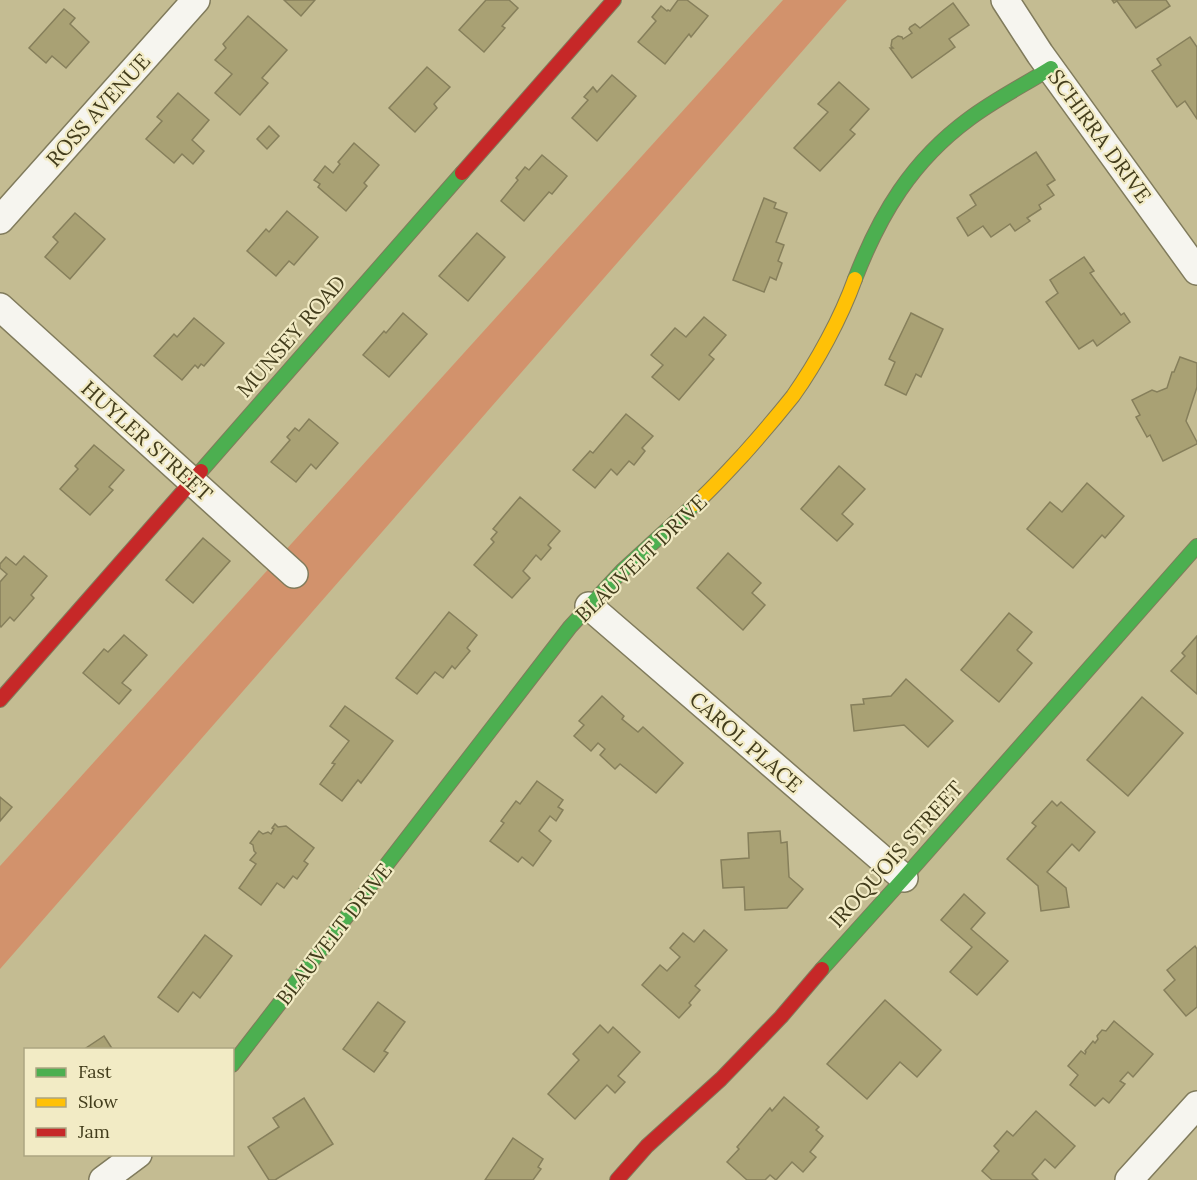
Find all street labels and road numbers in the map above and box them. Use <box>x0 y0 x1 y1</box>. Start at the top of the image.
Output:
street label: ROSS AVENUE <box>40 48 156 172</box>
street label: SCHIRRA DRIVE <box>1042 64 1158 208</box>
street label: MUNSEY ROAD <box>231 269 351 403</box>
street label: HUYLER STREET <box>76 375 218 507</box>
street label: BLAUVELT DRIVE <box>569 488 713 628</box>
street label: CAROL PLACE <box>684 686 808 798</box>
street label: IROQUOIS STREET <box>823 775 969 933</box>
street label: BLAUVELT DRIVE <box>270 858 398 1010</box>

